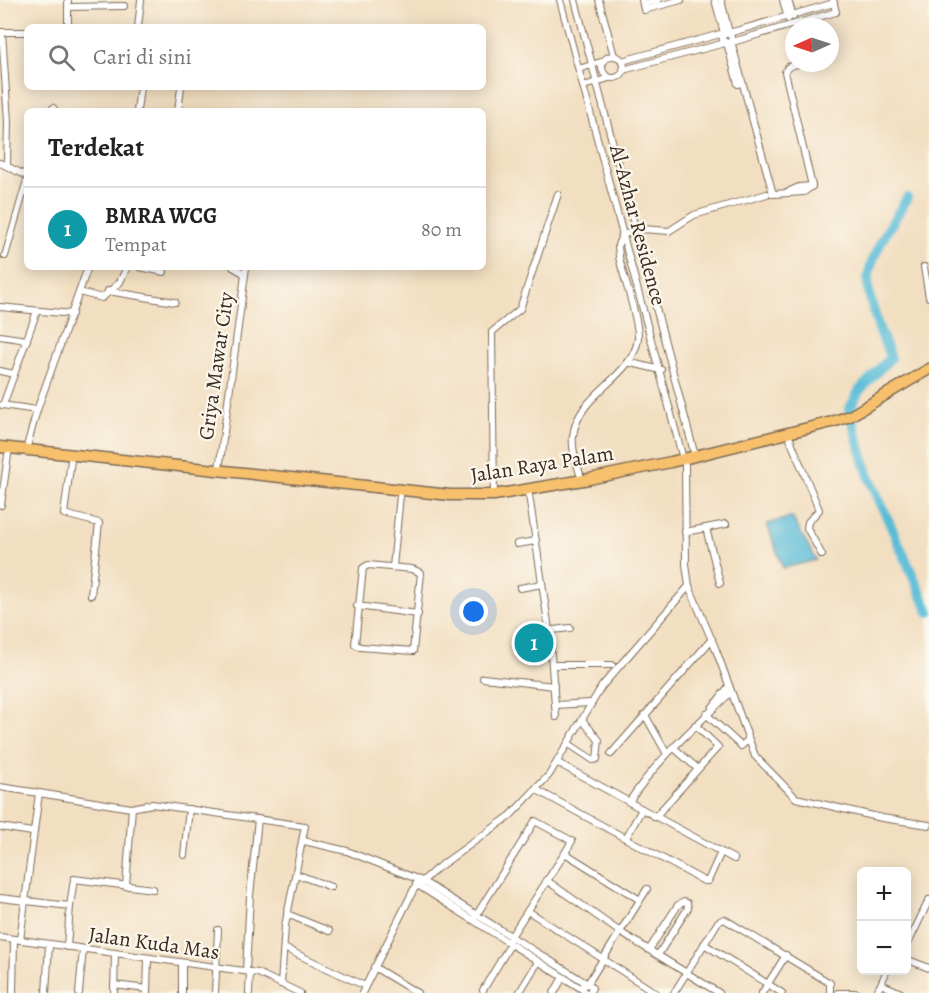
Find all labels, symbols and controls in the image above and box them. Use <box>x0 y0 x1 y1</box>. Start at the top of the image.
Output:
north arrow <box>785 18 839 72</box>
search box <box>24 24 486 90</box>
icon: search <box>45 41 78 74</box>
text: Cari di sini <box>93 42 192 72</box>
text: Terdekat <box>48 130 144 165</box>
street label: Al-Azhar Residence <box>603 141 673 308</box>
text: BMRA WCG <box>105 201 217 231</box>
text: 1 <box>64 216 71 243</box>
text: 80 m <box>421 216 462 243</box>
text: Tempat <box>105 231 167 258</box>
street label: Griya Mawar City <box>192 290 240 442</box>
street label: Jalan Raya Palam <box>468 439 616 489</box>
your location <box>459 597 488 626</box>
pin: 1 <box>514 620 554 666</box>
map controls <box>857 867 911 975</box>
button: + <box>857 867 911 921</box>
street label: Jalan Kuda Mas <box>87 920 221 966</box>
button: − <box>857 921 911 975</box>

